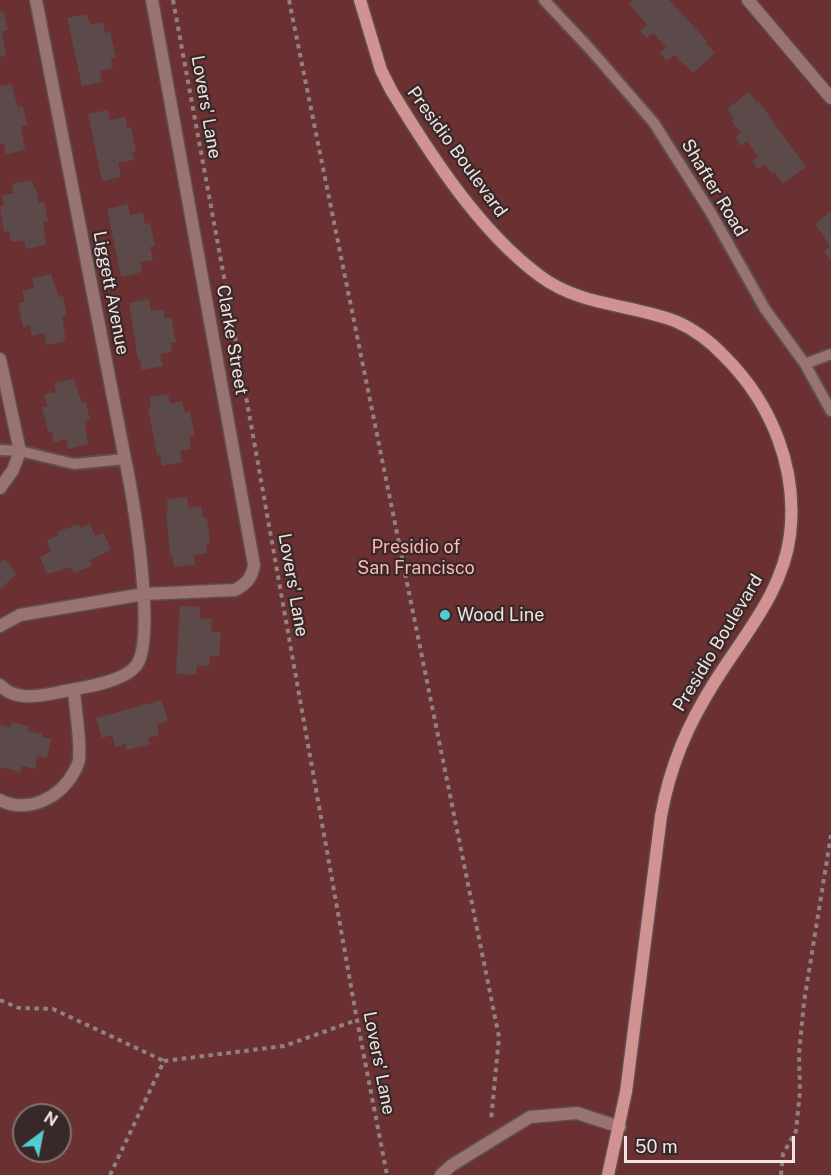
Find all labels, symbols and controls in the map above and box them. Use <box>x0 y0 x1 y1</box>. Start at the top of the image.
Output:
street label: Lovers' Lane <box>186 54 226 160</box>
street label: Presidio Boulevard <box>402 82 512 222</box>
street label: Shafter Road <box>677 135 751 241</box>
street label: Liggett Avenue <box>88 229 134 357</box>
street label: Clarke Street <box>212 283 252 397</box>
street label: Lovers' Lane <box>273 532 313 638</box>
park label: Presidio of San Francisco <box>357 536 475 578</box>
street label: Presidio Boulevard <box>669 570 767 716</box>
place label: Wood Line <box>457 604 544 626</box>
marker: Wood Line <box>438 608 452 622</box>
street label: Lovers' Lane <box>358 1010 400 1116</box>
north arrow <box>12 1103 72 1163</box>
text: N <box>40 1108 61 1130</box>
scale bar <box>627 1124 798 1162</box>
text: 50 m <box>635 1136 678 1157</box>

